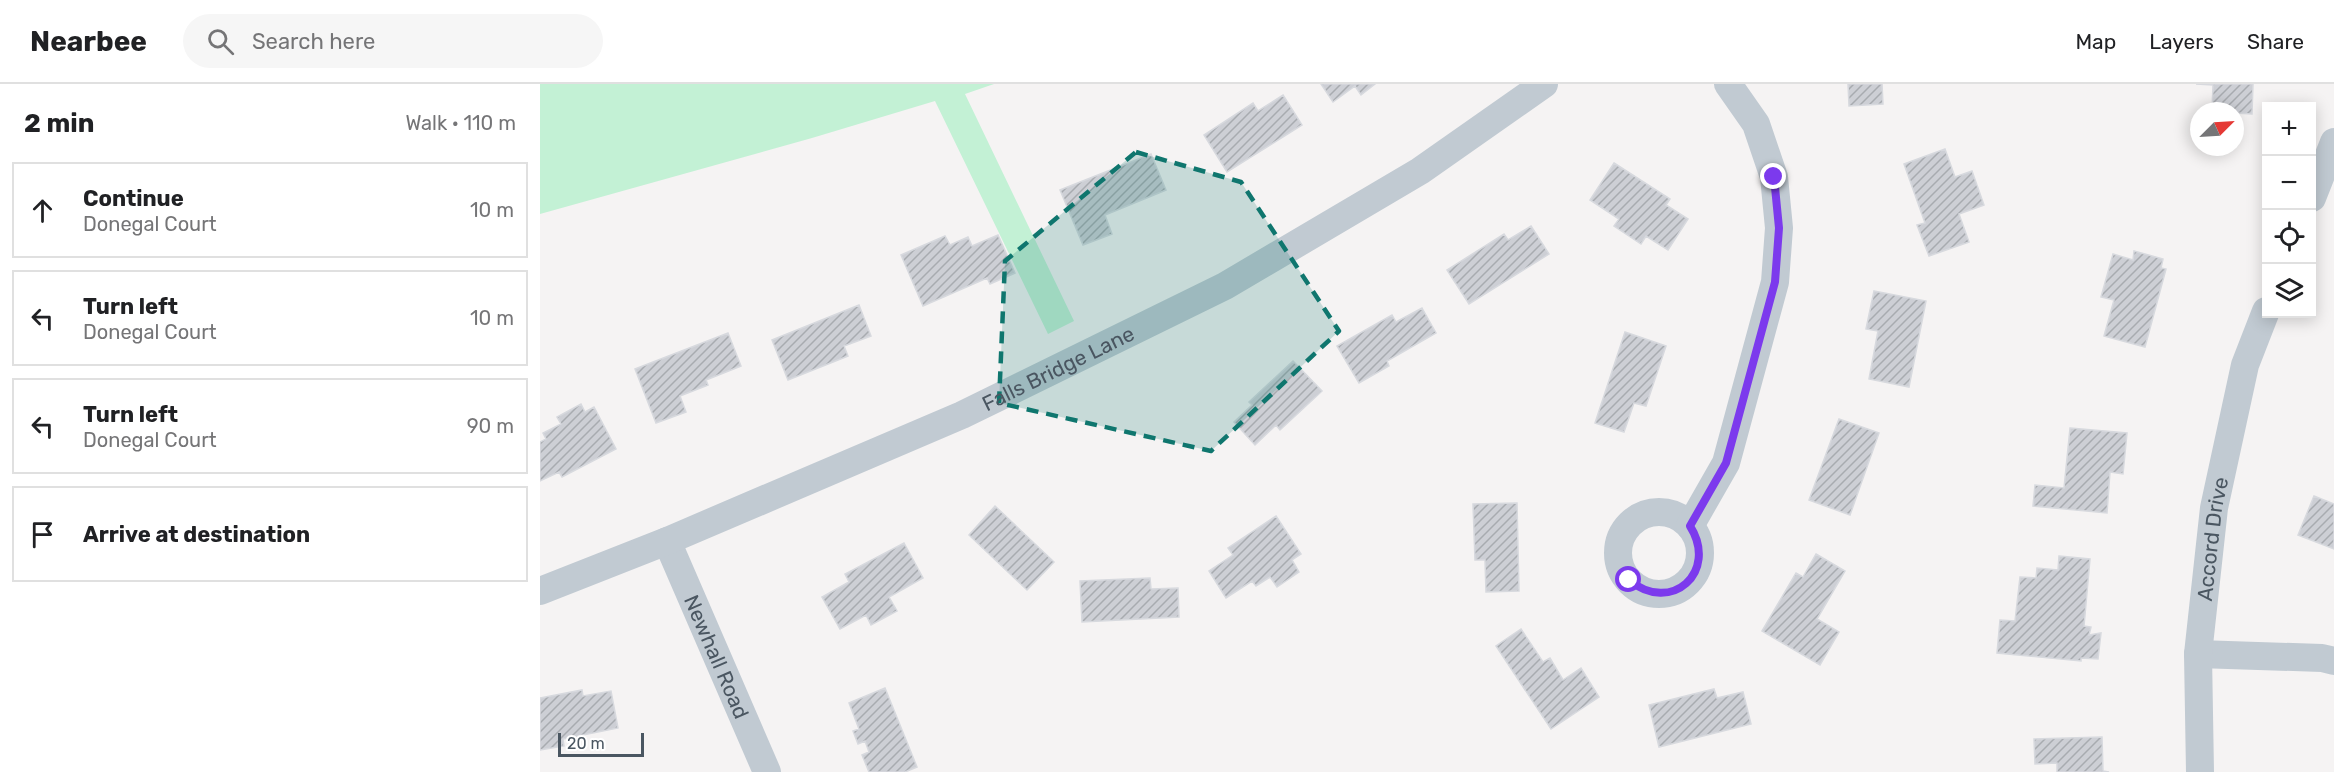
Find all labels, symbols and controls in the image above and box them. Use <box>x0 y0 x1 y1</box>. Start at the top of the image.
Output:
search box <box>183 14 603 68</box>
text: Nearbee <box>30 25 147 58</box>
icon: search <box>204 25 237 58</box>
text: Search here <box>252 28 375 55</box>
text: Map <box>2075 29 2116 54</box>
text: Layers <box>2149 29 2214 54</box>
text: Share <box>2247 29 2304 54</box>
north arrow <box>2190 102 2244 156</box>
map controls <box>2262 102 2316 318</box>
button: + <box>2262 102 2316 156</box>
text: 2 min <box>24 108 94 139</box>
text: Walk · 110 m <box>405 111 516 135</box>
button: − <box>2262 156 2316 210</box>
route end <box>1760 163 1786 189</box>
text: Continue <box>83 185 184 212</box>
icon: ahead <box>26 194 59 227</box>
text: 10 m <box>470 198 514 222</box>
button: locate <box>2262 210 2316 264</box>
text: Donegal Court <box>83 212 217 236</box>
button: layers <box>2262 264 2316 318</box>
text: Turn left <box>83 293 178 320</box>
icon: left <box>26 302 59 335</box>
text: 10 m <box>470 306 514 330</box>
text: Donegal Court <box>83 320 217 344</box>
street label: Falls Bridge Lane <box>978 320 1138 416</box>
text: Turn left <box>83 401 178 428</box>
icon: left <box>26 410 59 443</box>
text: 90 m <box>467 414 514 438</box>
text: Donegal Court <box>83 428 217 452</box>
street label: Accord Drive <box>2191 474 2233 602</box>
icon: arrive <box>26 518 59 551</box>
text: Arrive at destination <box>83 521 310 548</box>
route start <box>1615 566 1641 592</box>
street label: Newhall Road <box>679 591 755 722</box>
scale bar <box>558 730 644 758</box>
text: 20 m <box>567 734 605 753</box>

